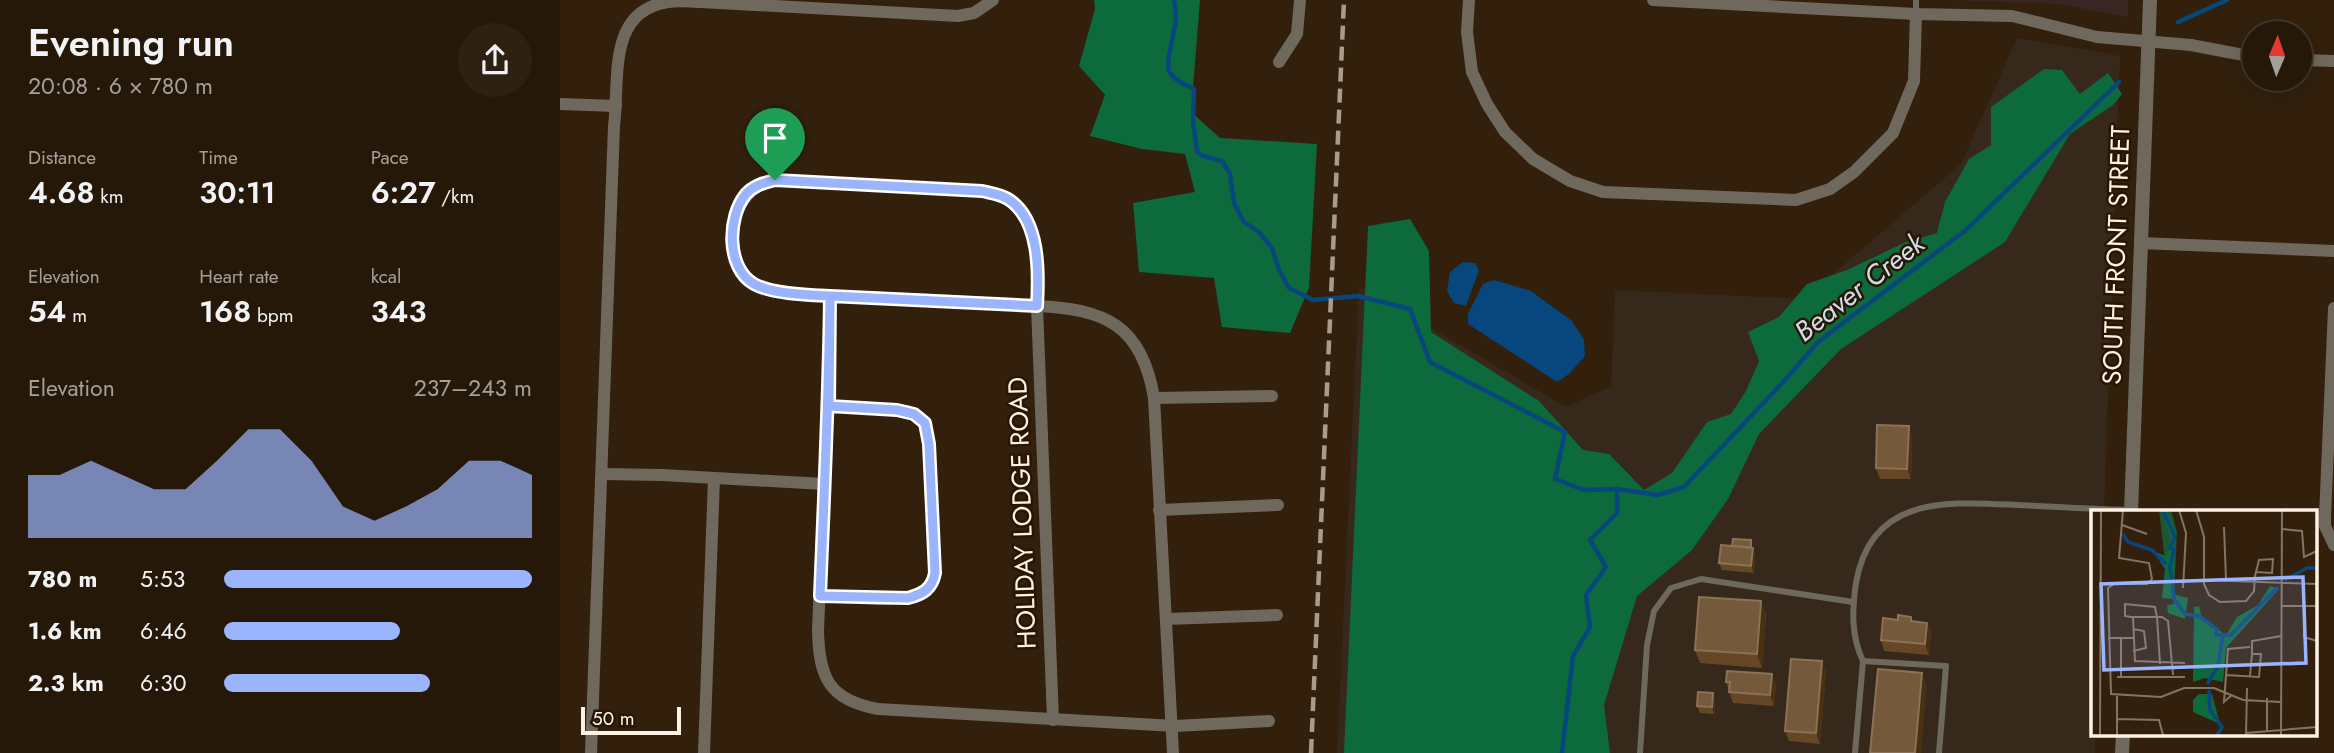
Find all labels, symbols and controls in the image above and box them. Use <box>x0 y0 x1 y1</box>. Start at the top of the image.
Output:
text: Evening run <box>28 15 234 70</box>
north arrow <box>2242 21 2312 91</box>
map controls <box>2242 21 2312 91</box>
button: share <box>458 23 532 97</box>
text: 20:08 · 6 × 780 m <box>28 69 213 103</box>
pin <box>745 108 805 180</box>
icon: arrive <box>756 119 794 157</box>
street label: SOUTH FRONT STREET <box>2092 125 2140 385</box>
text: Distance <box>28 144 96 171</box>
text: Time <box>199 144 238 171</box>
text: Pace <box>371 144 409 171</box>
text: 4.68 <box>28 171 95 214</box>
text: 30:11 <box>199 171 275 214</box>
text: 6:27 <box>371 171 436 214</box>
text: km <box>95 183 123 210</box>
text: /km <box>436 183 474 210</box>
water label: Beaver Creek <box>1785 223 1934 351</box>
text: Elevation <box>28 263 100 290</box>
text: Heart rate <box>199 263 279 290</box>
text: kcal <box>371 263 401 290</box>
text: 54 <box>28 290 66 333</box>
text: 168 <box>199 290 251 333</box>
text: 343 <box>371 290 426 333</box>
text: m <box>66 302 87 329</box>
text: bpm <box>251 302 294 329</box>
text: Elevation <box>28 371 115 405</box>
text: 237–243 m <box>414 371 532 405</box>
street label: HOLIDAY LODGE ROAD <box>998 376 1046 650</box>
inset map <box>2091 510 2316 736</box>
text: 780 m <box>28 562 97 596</box>
text: 5:53 <box>140 562 185 596</box>
text: 1.6 km <box>28 614 102 648</box>
text: 6:46 <box>140 614 187 648</box>
text: 2.3 km <box>28 666 104 700</box>
text: 6:30 <box>140 666 187 700</box>
scale bar <box>581 704 681 736</box>
text: 50 m <box>592 705 635 732</box>

